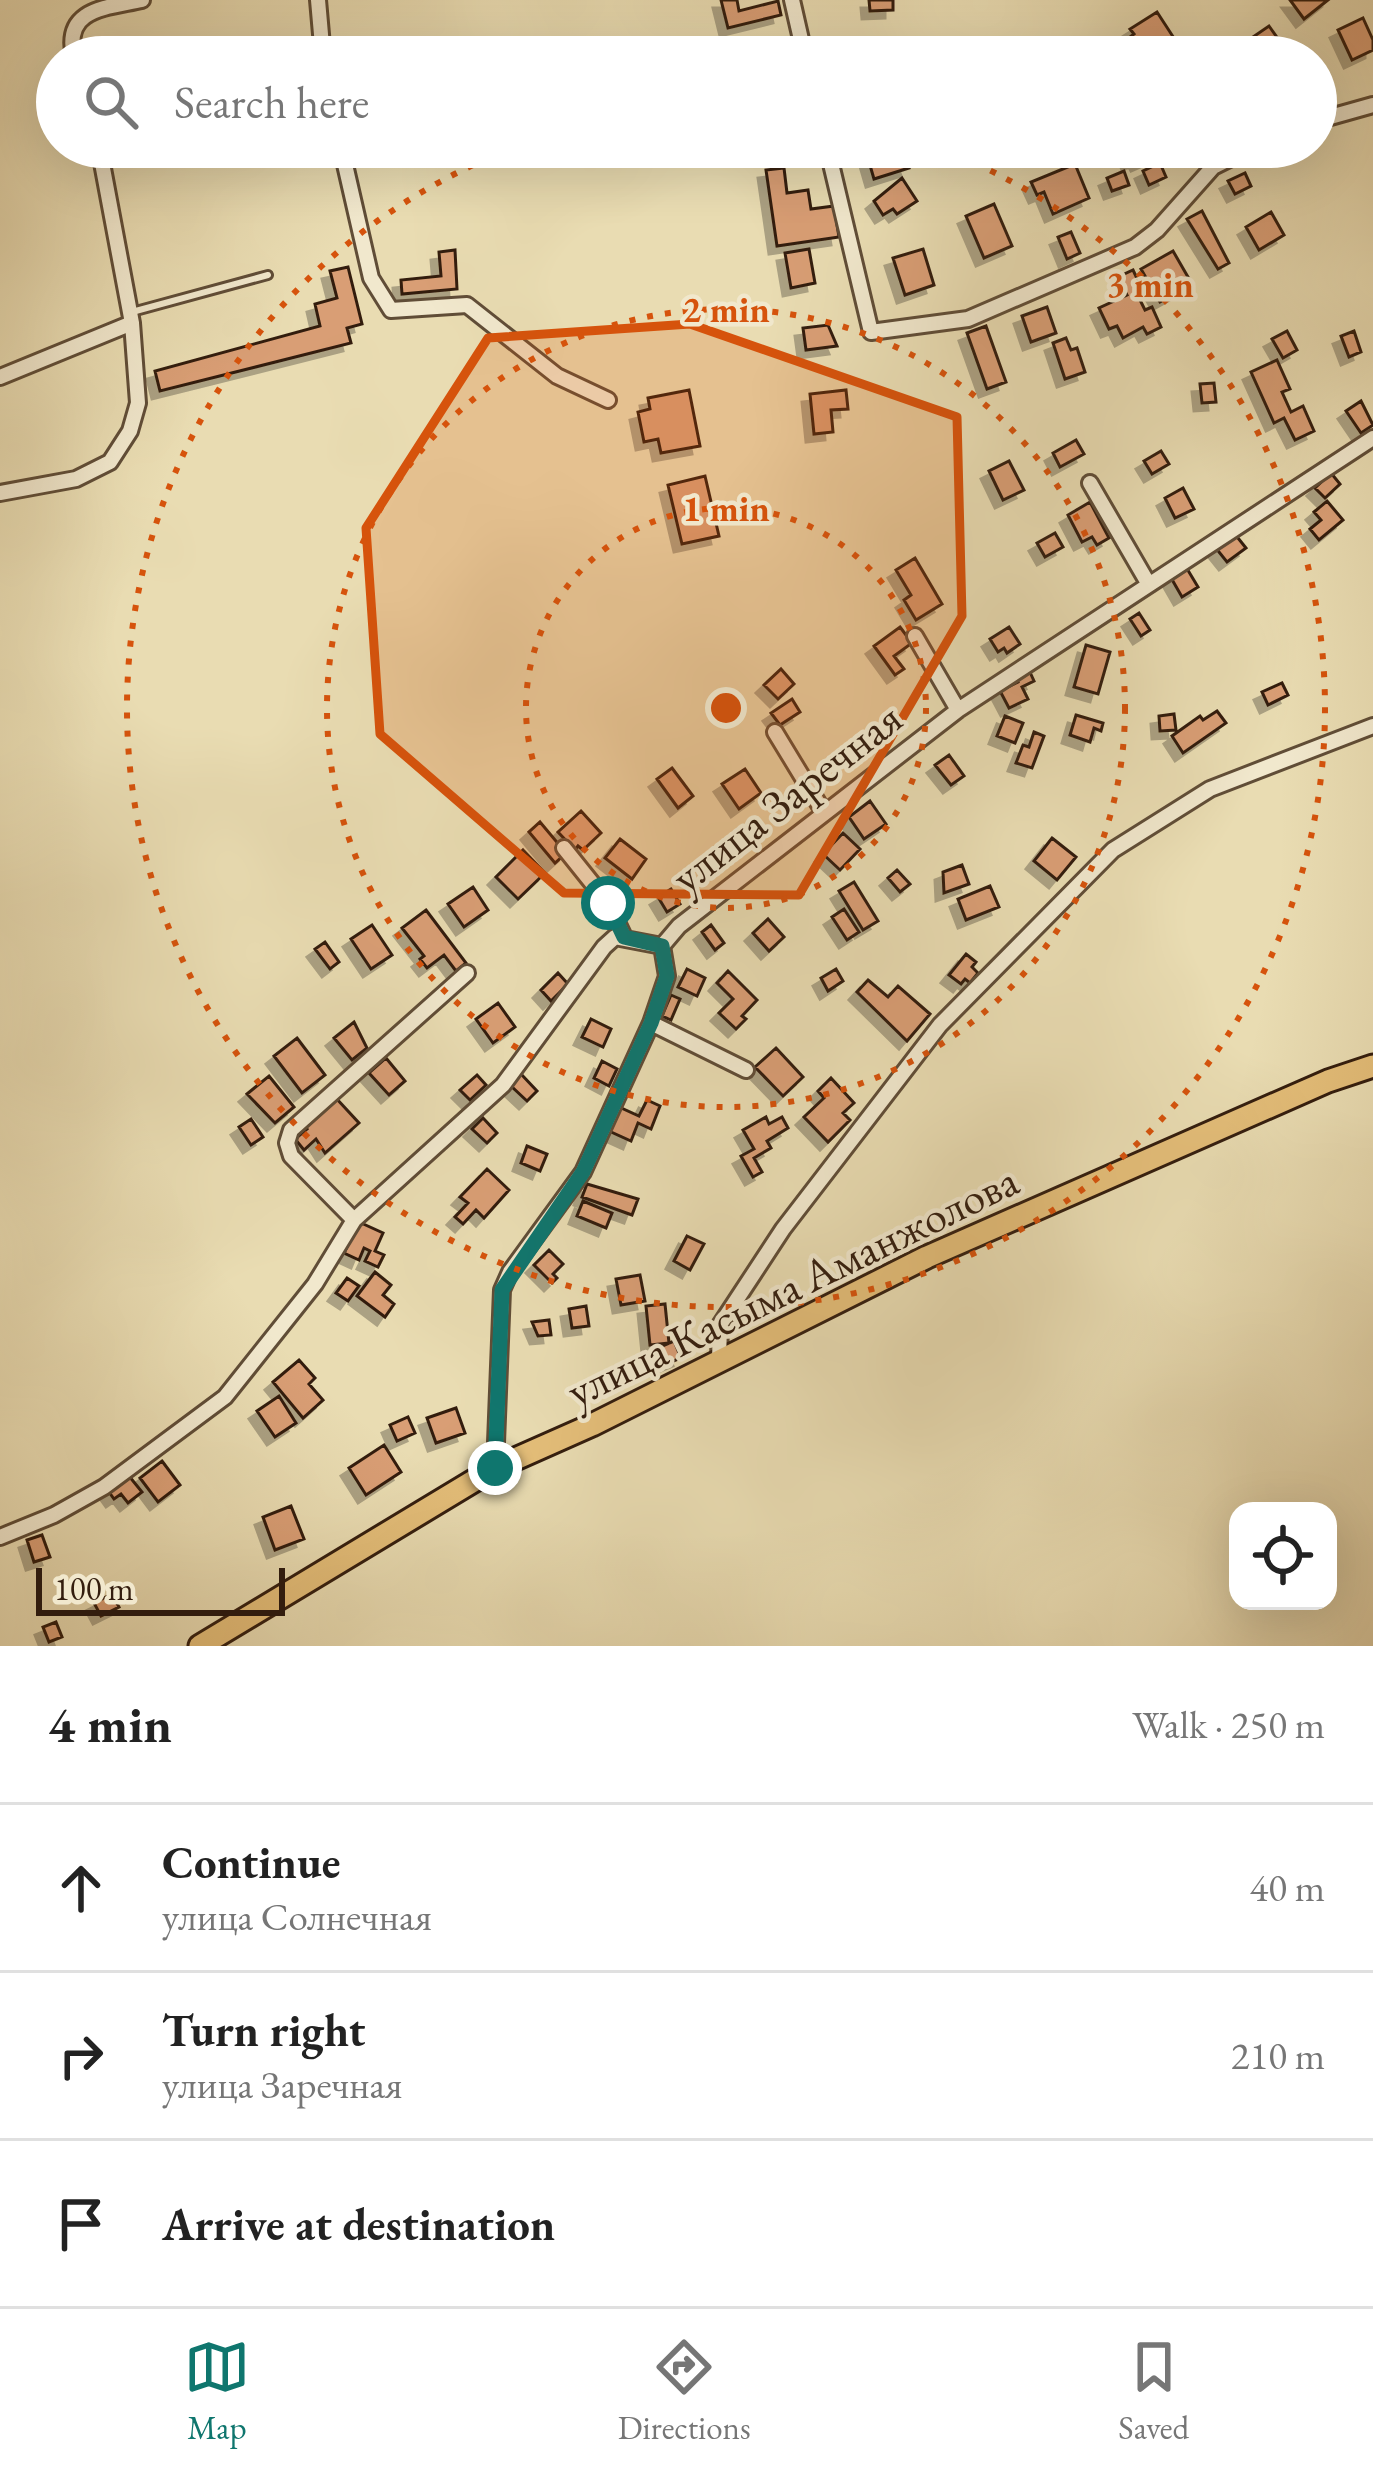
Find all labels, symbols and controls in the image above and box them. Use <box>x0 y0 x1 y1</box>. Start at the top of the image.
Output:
search box <box>36 36 1337 168</box>
icon: search <box>78 69 144 135</box>
text: Search here <box>174 73 369 131</box>
text: 3 min <box>1106 261 1194 308</box>
text: 2 min <box>682 286 770 333</box>
text: 1 min <box>682 485 770 532</box>
centre of rings <box>705 687 747 729</box>
street label: улица Заречная <box>659 689 913 905</box>
route start <box>581 876 635 930</box>
street label: улица Касыма Аманжолова <box>557 1150 1027 1420</box>
route end <box>468 1441 522 1495</box>
map controls <box>1229 1502 1337 1610</box>
button: locate <box>1229 1502 1337 1610</box>
scale bar <box>36 1562 285 1615</box>
text: 100 m <box>54 1567 134 1610</box>
text: 4 min <box>48 1691 172 1757</box>
text: Walk · 250 m <box>1132 1699 1325 1750</box>
text: Continue <box>162 1833 340 1891</box>
icon: ahead <box>48 1855 114 1921</box>
text: 40 m <box>1249 1862 1325 1913</box>
text: улица Солнечная <box>162 1891 432 1942</box>
text: Turn right <box>162 2001 365 2059</box>
icon: right <box>48 2023 114 2089</box>
text: 210 m <box>1231 2030 1325 2081</box>
text: улица Заречная <box>162 2059 403 2110</box>
icon: arrive <box>48 2191 114 2257</box>
text: Arrive at destination <box>162 2195 555 2253</box>
tab: Map <box>184 2334 250 2449</box>
tab: Directions <box>618 2334 751 2449</box>
tab: Saved <box>1118 2334 1189 2449</box>

